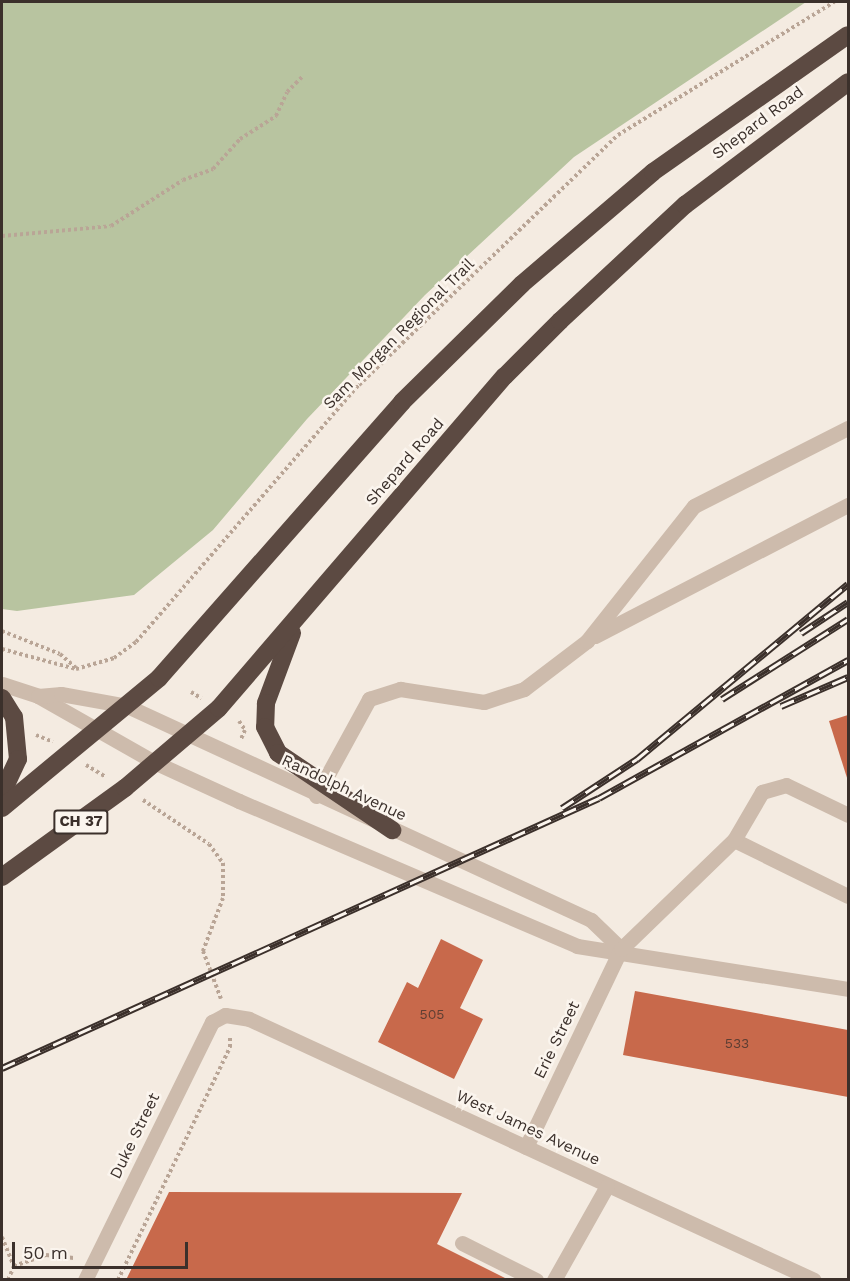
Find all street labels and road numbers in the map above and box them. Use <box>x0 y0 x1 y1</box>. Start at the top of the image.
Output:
street label: Shepard Road <box>709 82 807 164</box>
street label: Sam Morgan Regional Trail <box>319 254 479 414</box>
street label: Shepard Road <box>362 414 448 510</box>
street label: Randolph Avenue <box>278 751 410 825</box>
road number: CH 37 <box>52 810 110 834</box>
street label: Erie Street <box>530 998 584 1082</box>
street label: West James Avenue <box>453 1086 603 1170</box>
street label: Duke Street <box>106 1090 164 1182</box>

